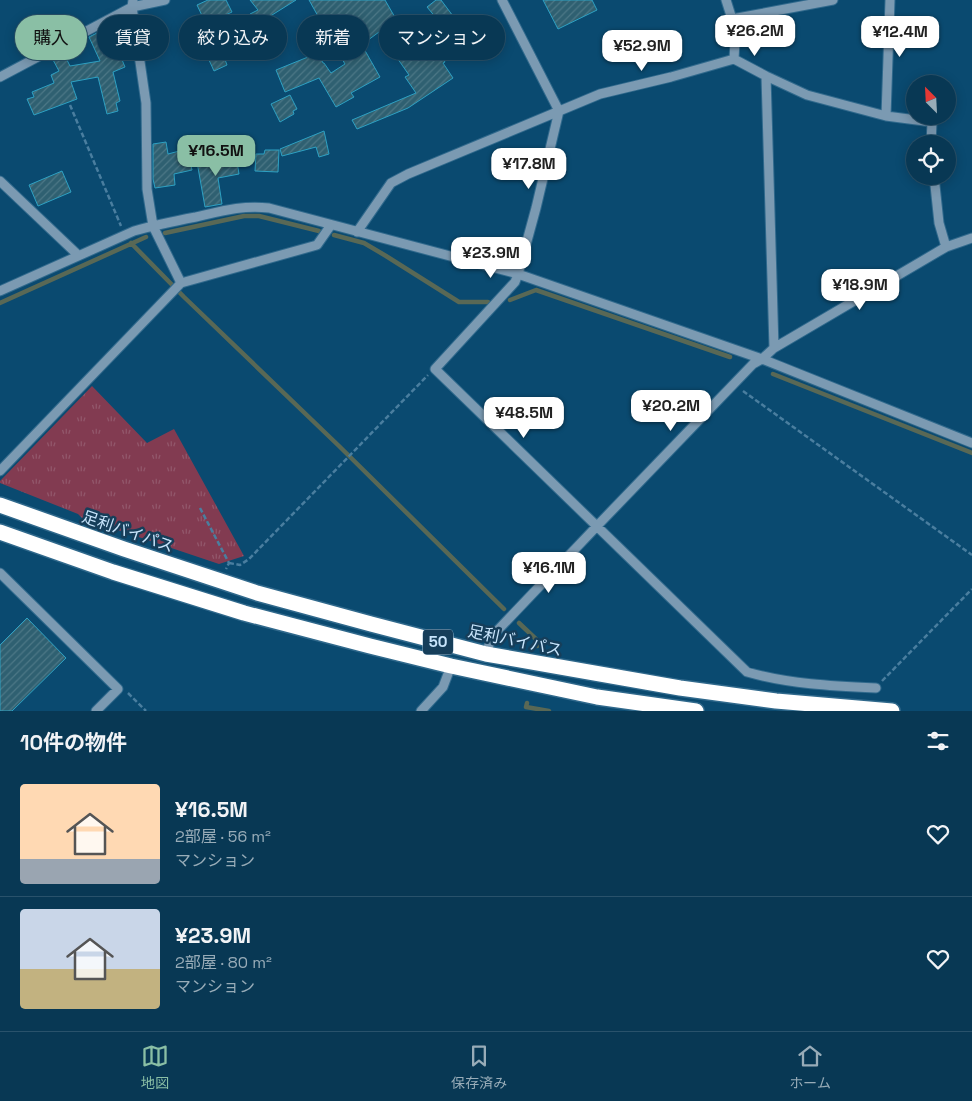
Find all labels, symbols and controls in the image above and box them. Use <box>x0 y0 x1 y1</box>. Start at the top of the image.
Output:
chip: 購入 <box>15 15 87 60</box>
chip: 賃貸 <box>97 15 169 60</box>
chip: 絞り込み <box>179 15 287 60</box>
chip: 新着 <box>297 15 369 60</box>
chip: マンション <box>379 15 505 60</box>
pin: ¥26.2M <box>714 15 796 57</box>
pin: ¥12.4M <box>859 15 941 58</box>
text: ¥26.2M <box>726 20 784 41</box>
text: ¥12.4M <box>872 21 928 42</box>
pin: ¥52.9M <box>601 30 683 72</box>
text: ¥52.9M <box>613 35 671 56</box>
north arrow <box>906 75 956 125</box>
map controls <box>906 75 956 185</box>
pin: ¥16.5M <box>175 134 257 177</box>
button: locate <box>906 135 956 185</box>
text: ¥16.5M <box>188 140 244 161</box>
pin: ¥17.8M <box>488 148 570 190</box>
text: ¥17.8M <box>502 153 556 174</box>
pin: ¥23.9M <box>450 236 532 279</box>
text: ¥23.9M <box>462 242 520 263</box>
pin: ¥18.9M <box>819 268 901 311</box>
text: ¥18.9M <box>832 274 888 295</box>
pin: ¥20.2M <box>630 390 712 432</box>
text: ¥20.2M <box>642 395 700 416</box>
pin: ¥48.5M <box>483 396 565 439</box>
text: ¥48.5M <box>495 402 553 423</box>
street label: 足利バイパス <box>79 506 176 557</box>
pin: ¥16.1M <box>508 552 590 594</box>
text: ¥16.1M <box>523 557 575 578</box>
street label: 足利バイパス <box>466 620 564 661</box>
road number: 50 <box>423 630 453 654</box>
icon: filters <box>924 727 952 755</box>
text: 10件の物件 <box>20 729 127 756</box>
text: ¥16.5M <box>175 796 248 823</box>
icon: home <box>60 804 120 864</box>
icon: heart <box>924 820 952 848</box>
text: 2部屋 · 56 m² <box>175 826 271 847</box>
text: マンション <box>175 850 255 871</box>
text: ¥23.9M <box>175 922 251 949</box>
icon: home <box>60 929 120 989</box>
icon: heart <box>924 945 952 973</box>
text: 2部屋 · 80 m² <box>175 952 272 973</box>
text: マンション <box>175 976 255 997</box>
tab: 地図 <box>141 1042 169 1092</box>
tab: 保存済み <box>451 1042 507 1092</box>
tab: ホーム <box>789 1042 831 1092</box>

